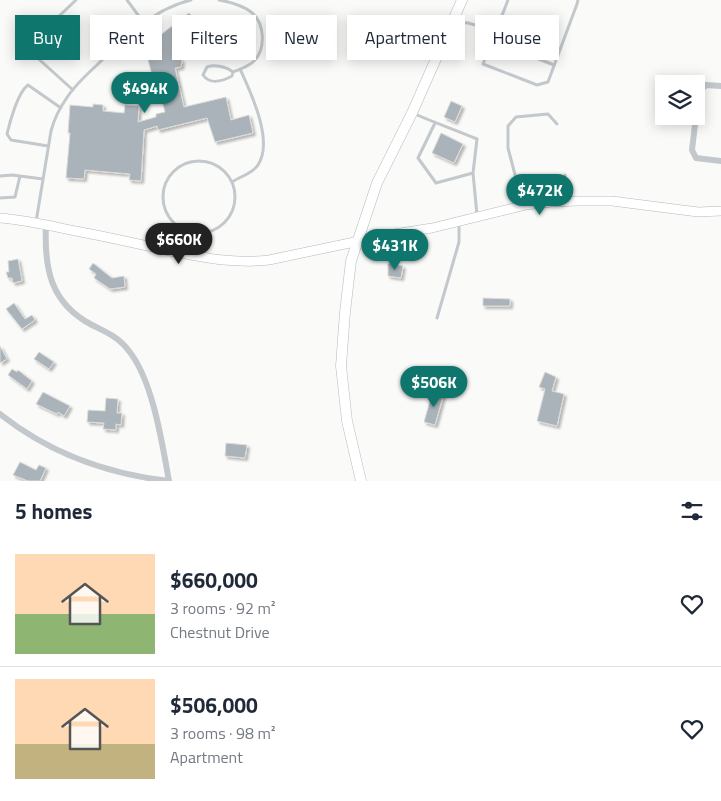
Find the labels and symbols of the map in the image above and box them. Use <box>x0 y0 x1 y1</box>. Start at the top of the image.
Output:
pin: $494K <box>110 72 180 114</box>
pin: $472K <box>505 174 575 216</box>
pin: $660K <box>144 222 214 265</box>
pin: $431K <box>360 228 430 271</box>
pin: $506K <box>399 366 469 408</box>

